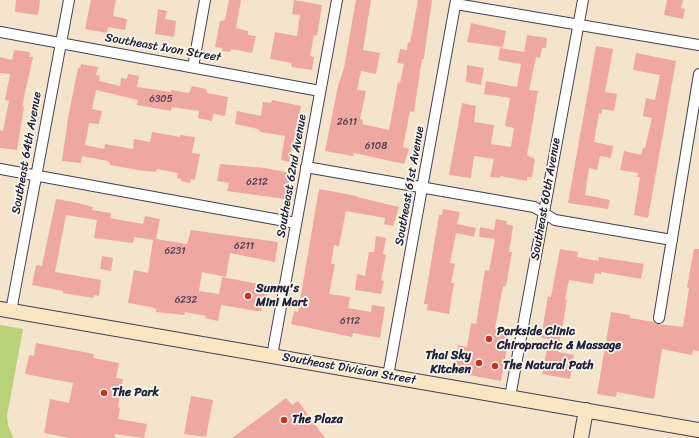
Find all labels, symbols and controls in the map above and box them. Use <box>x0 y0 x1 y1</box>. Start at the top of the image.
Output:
street label: Southeast Ivon Street <box>104 31 222 65</box>
street label: Southeast 64th Avenue <box>9 91 45 215</box>
house number: 6305 <box>149 93 173 105</box>
street label: Southeast 62nd Avenue <box>274 113 310 239</box>
house number: 2611 <box>337 116 357 128</box>
street label: Southeast 61st Avenue <box>392 125 428 247</box>
street label: Southeast 60th Avenue <box>528 137 564 261</box>
house number: 6108 <box>365 140 387 152</box>
house number: 6212 <box>246 176 268 188</box>
house number: 6211 <box>234 240 254 252</box>
house number: 6231 <box>164 245 186 257</box>
place label: Sunny's Mini Mart <box>256 282 308 310</box>
marker: Sunny's Mini Mart <box>243 291 253 301</box>
house number: 6232 <box>175 294 197 306</box>
house number: 6112 <box>340 315 360 327</box>
place label: Parkside Clinic Chiropractic & Massage <box>497 325 621 353</box>
marker: Parkside Clinic Chiropractic & Massage <box>484 334 494 344</box>
place label: Thai Sky Kitchen <box>425 349 471 377</box>
street label: Southeast Division Street <box>281 350 417 388</box>
marker: Thai Sky Kitchen <box>474 358 484 368</box>
place label: The Natural Path <box>503 359 594 373</box>
marker: The Natural Path <box>490 361 500 371</box>
place label: The Park <box>112 386 159 400</box>
marker: The Park <box>99 388 109 398</box>
place label: The Plaza <box>292 413 343 427</box>
marker: The Plaza <box>279 415 289 425</box>

